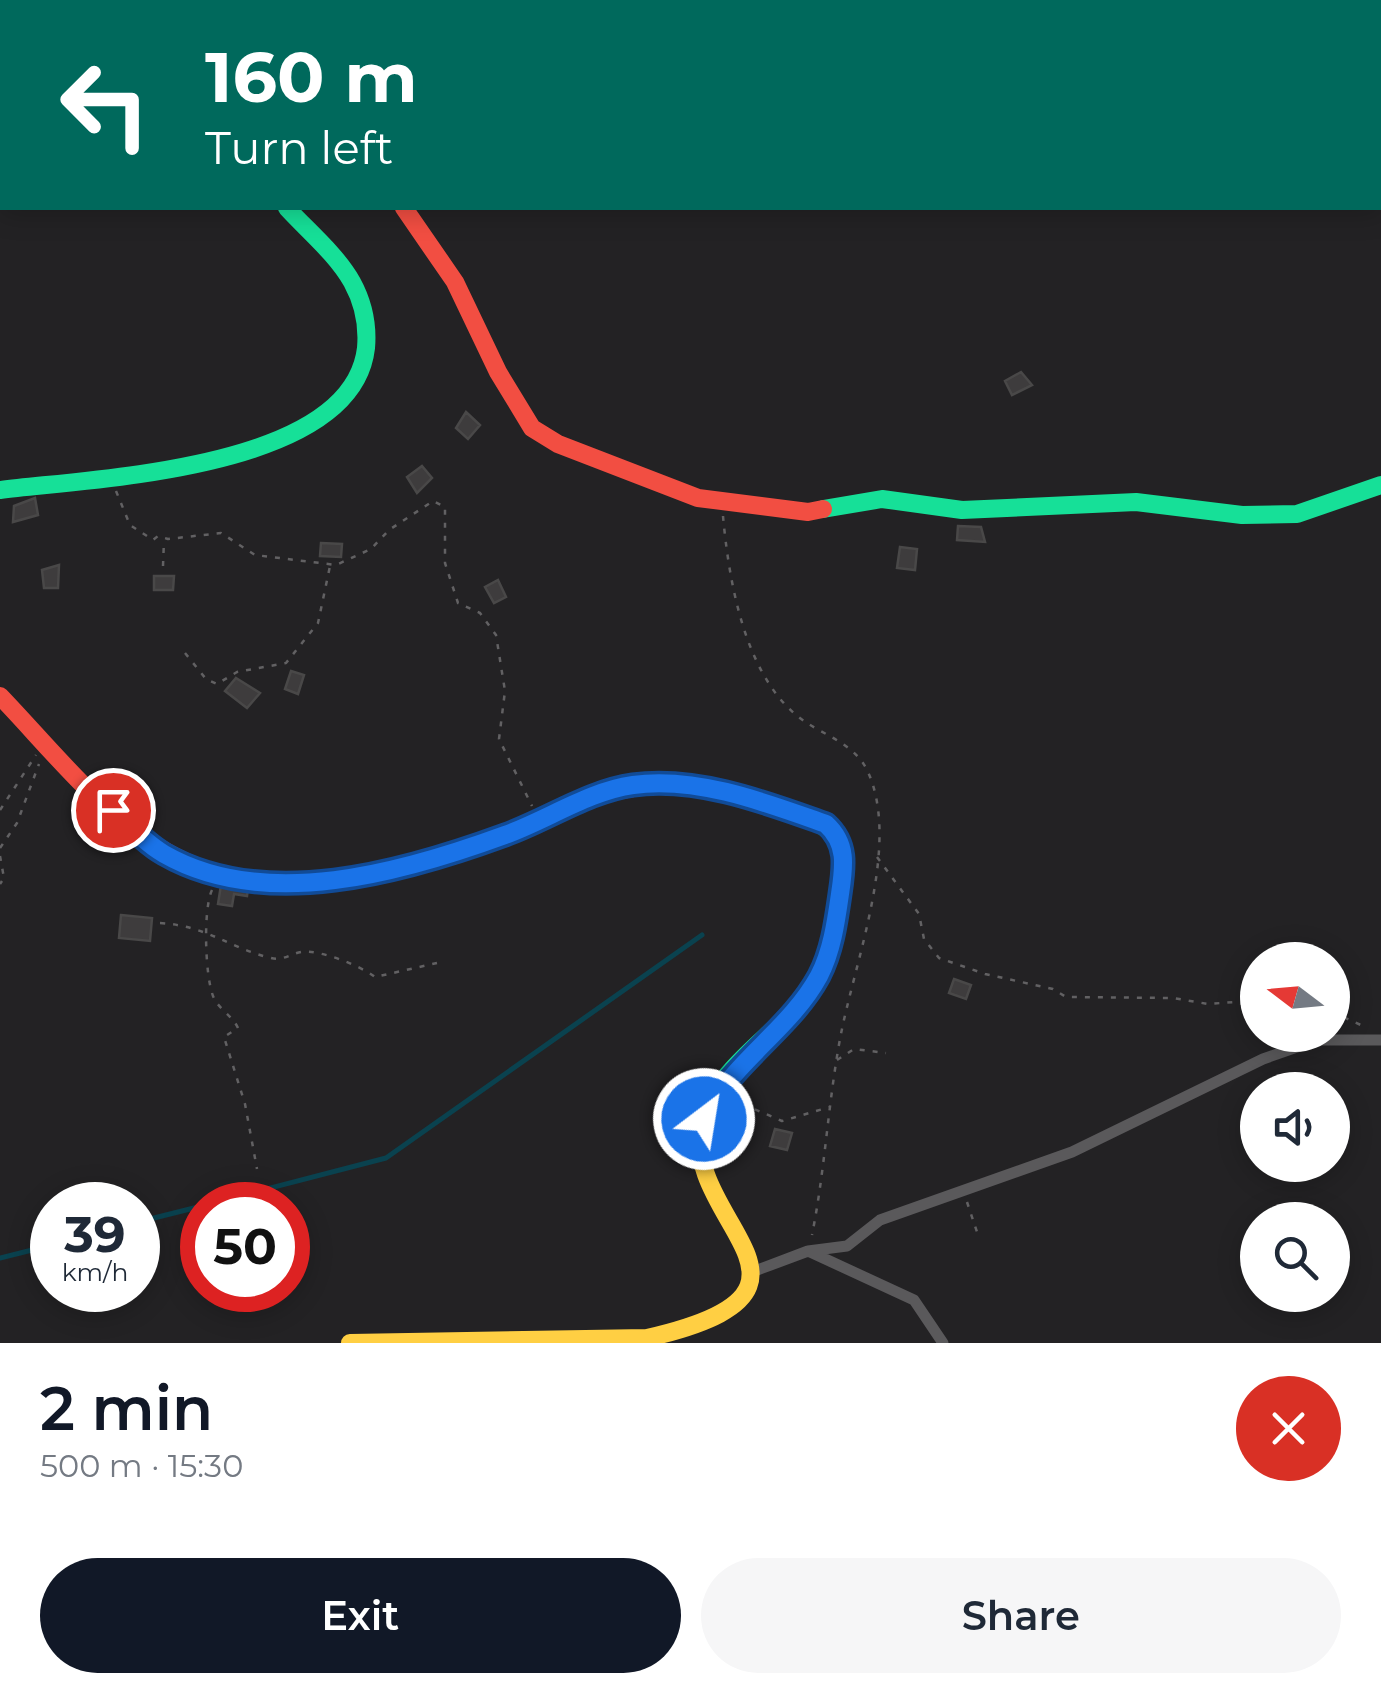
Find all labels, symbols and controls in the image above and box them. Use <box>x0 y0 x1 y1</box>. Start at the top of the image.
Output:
text: 160 m <box>205 34 418 120</box>
icon: left <box>40 40 170 170</box>
text: Turn left <box>205 120 393 175</box>
pin <box>71 768 156 853</box>
icon: arrive <box>86 783 141 838</box>
north arrow <box>1240 942 1350 1052</box>
map controls <box>1240 942 1350 1312</box>
position arrow <box>652 1067 756 1171</box>
button: sound <box>1240 1072 1350 1182</box>
speed limit sign: 50 <box>180 1182 310 1312</box>
button: search <box>1240 1202 1350 1312</box>
text: 39 <box>64 1204 126 1265</box>
text: km/h <box>62 1257 128 1287</box>
text: 2 min <box>40 1372 213 1445</box>
button: close <box>1236 1376 1341 1481</box>
text: 500 m · 15:30 <box>40 1446 243 1485</box>
button: Exit <box>40 1558 681 1673</box>
button: Share <box>701 1558 1341 1673</box>

